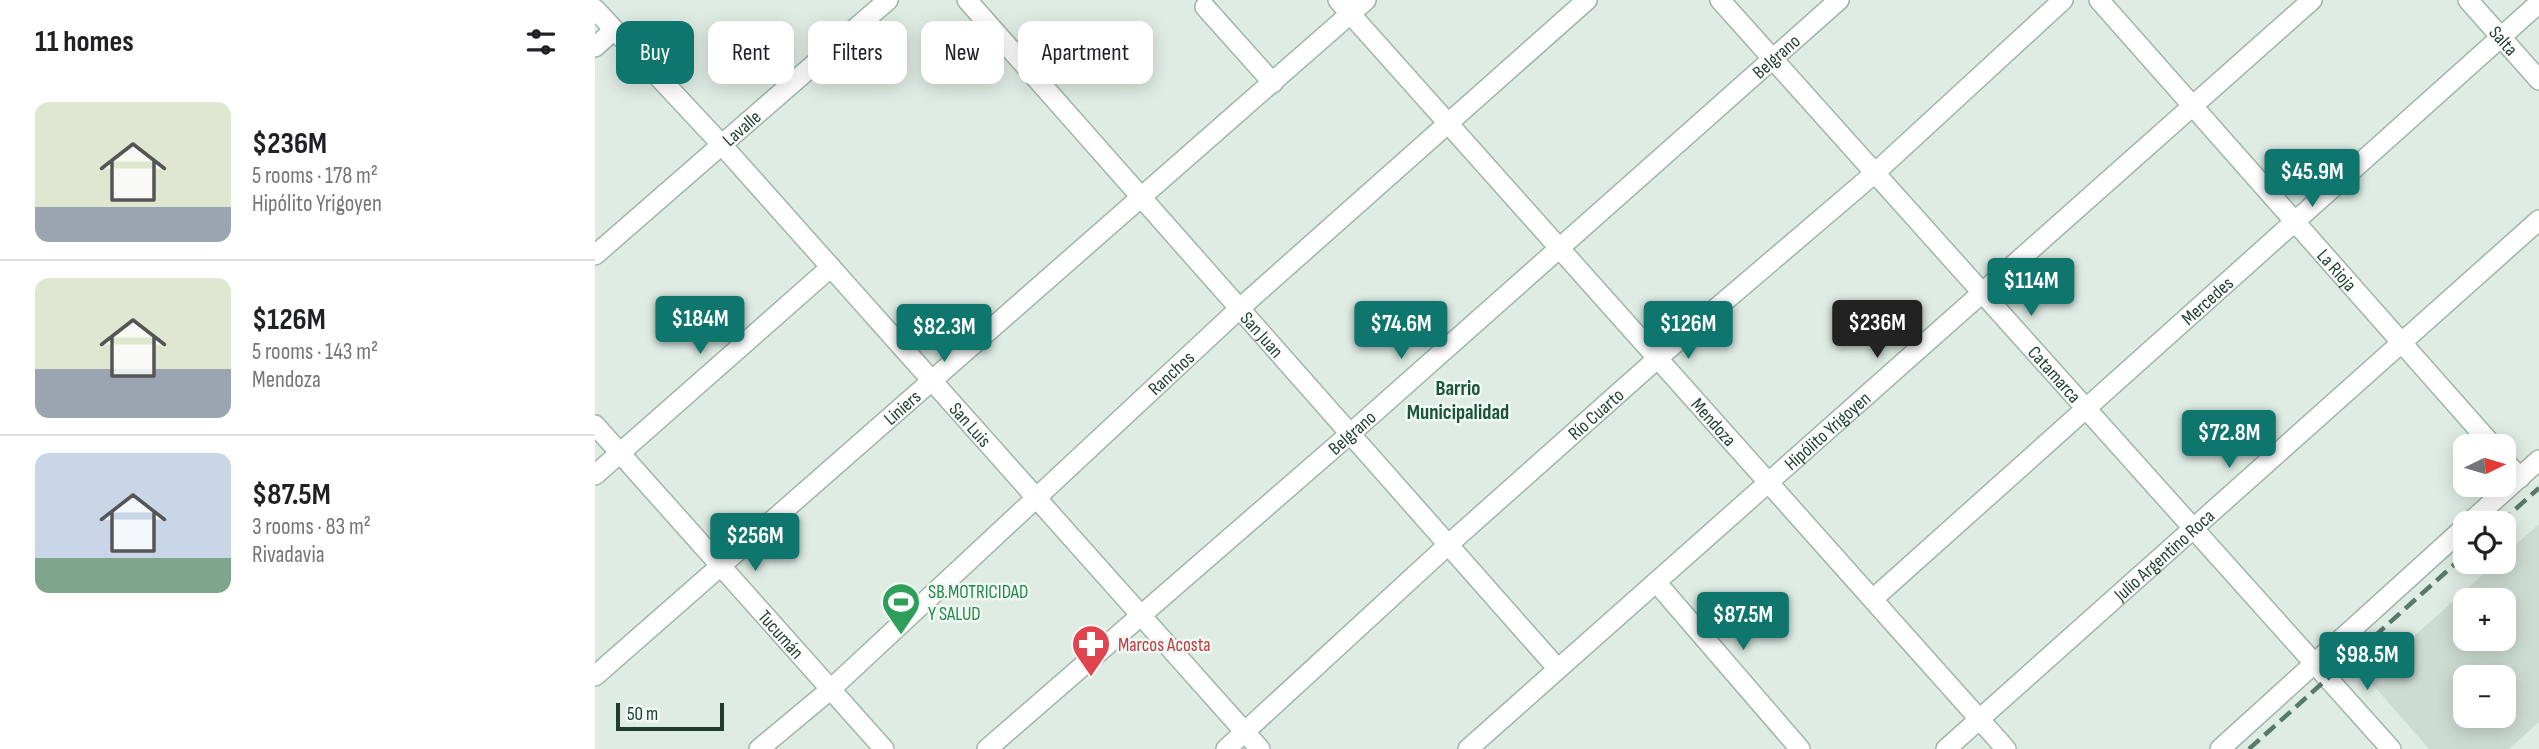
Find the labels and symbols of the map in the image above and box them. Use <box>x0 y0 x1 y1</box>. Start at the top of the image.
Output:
street label: Salta <box>2483 22 2522 61</box>
street label: Belgrano <box>1748 30 1805 84</box>
street label: Lavalle <box>718 106 766 152</box>
pin: $45.9M <box>2255 150 2369 209</box>
street label: La Rioja <box>2312 245 2361 297</box>
pin: $114M <box>1982 258 2080 318</box>
street label: Mercedes <box>2177 272 2239 330</box>
pin: $184M <box>651 296 749 356</box>
pin: $236M <box>1828 300 1926 360</box>
pin: $74.6M <box>1344 302 1458 361</box>
pin: $126M <box>1639 302 1737 361</box>
pin: $82.3M <box>887 304 1001 364</box>
street label: San Juan <box>1235 307 1288 363</box>
street label: Catamarca <box>2022 342 2085 408</box>
street label: Ranchos <box>1144 347 1200 401</box>
district label: Barrio Municipalidad <box>1407 376 1509 425</box>
street label: Río Cuarto <box>1564 384 1629 446</box>
street label: Liniers <box>879 386 926 431</box>
street label: Hipólito Yrigoyen <box>1780 387 1876 476</box>
street label: Mendoza <box>1685 394 1740 452</box>
street label: San Luis <box>944 398 996 452</box>
street label: Belgrano <box>1324 406 1381 460</box>
pin: $72.8M <box>2172 410 2286 470</box>
north arrow <box>2453 434 2517 497</box>
street label: Julio Argentino Roca <box>2109 505 2220 607</box>
pin: $256M <box>706 514 804 573</box>
sports icon: SB.MOTRICIDAD Y SALUD <box>880 581 922 636</box>
place label: SB.MOTRICIDAD Y SALUD <box>928 581 1028 626</box>
pin: $87.5M <box>1686 592 1800 652</box>
street label: Tucumán <box>753 606 808 664</box>
pharmacy icon: Marcos Acosta <box>1070 623 1112 678</box>
pin: $98.5M <box>2310 632 2424 692</box>
place label: Marcos Acosta <box>1118 634 1211 657</box>
scale bar <box>616 700 725 732</box>

